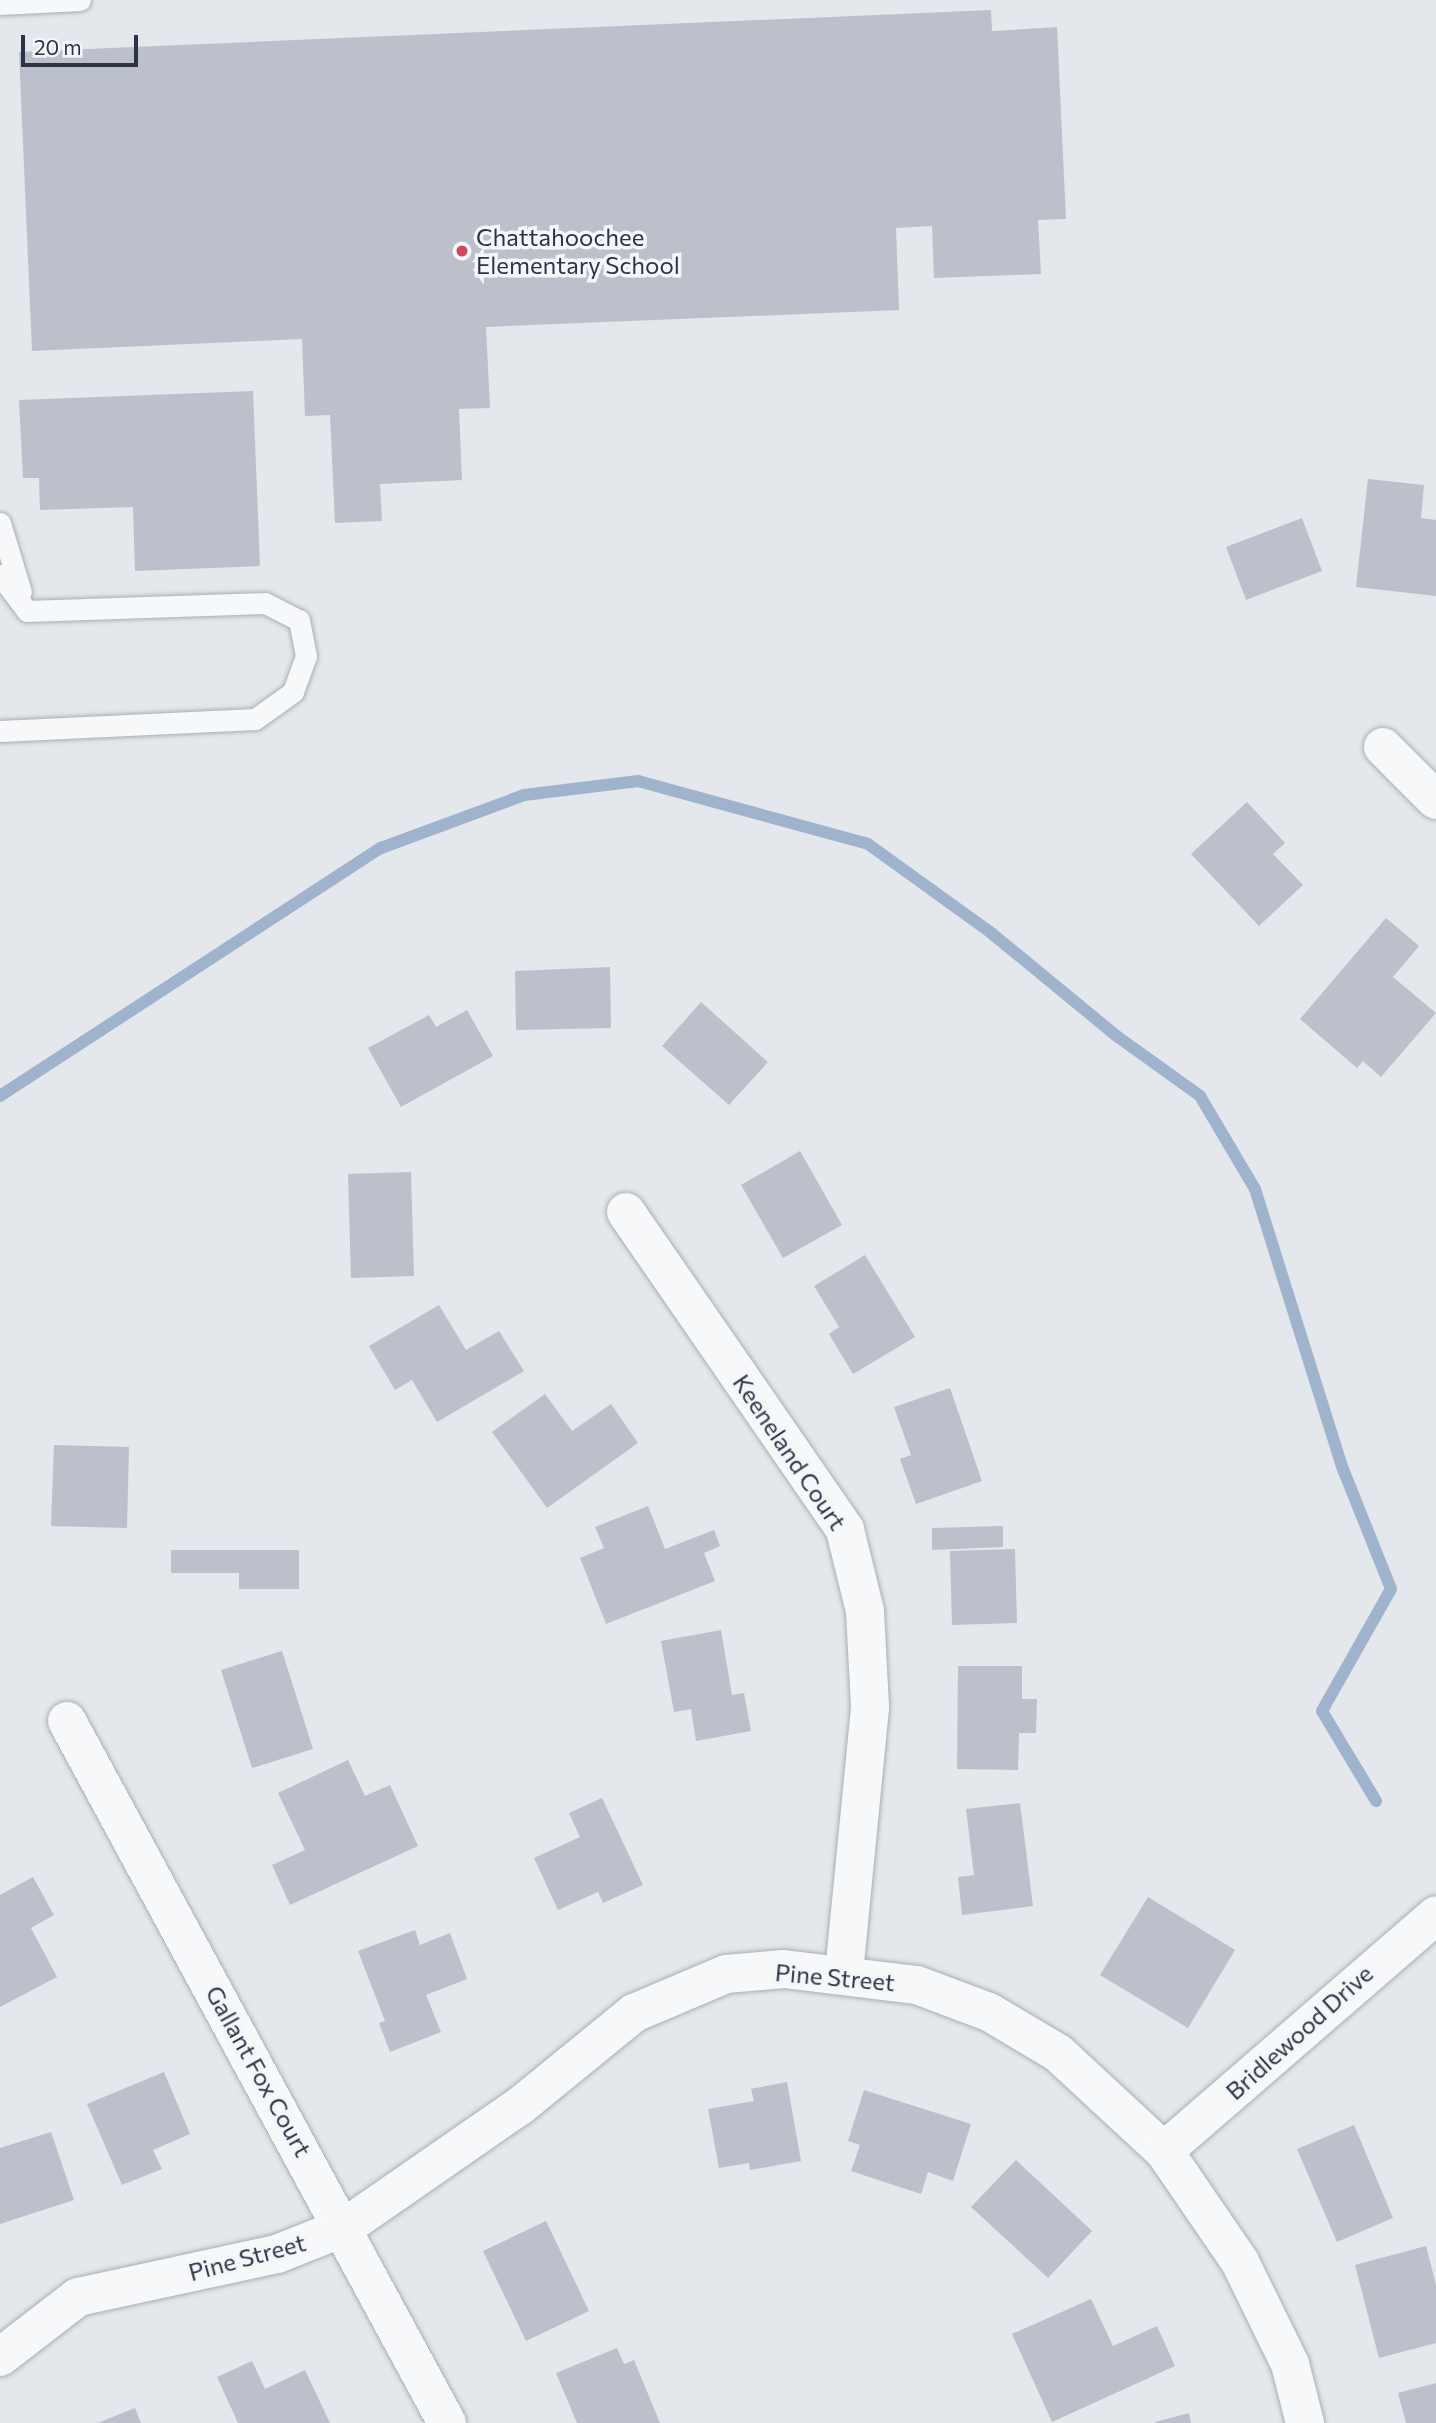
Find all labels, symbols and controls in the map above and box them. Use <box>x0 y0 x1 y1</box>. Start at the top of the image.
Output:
scale bar <box>24 21 142 65</box>
text: 20 m <box>34 34 82 59</box>
place label: Chattahoochee Elementary School <box>476 223 680 279</box>
marker: Chattahoochee Elementary School <box>454 243 470 259</box>
street label: Keeneland Court <box>727 1369 853 1535</box>
street label: Pine Street <box>774 1957 896 1997</box>
street label: Bridlewood Drive <box>1220 1959 1378 2105</box>
street label: Gallant Fox Court <box>200 1980 318 2162</box>
street label: Pine Street <box>185 2228 309 2286</box>

